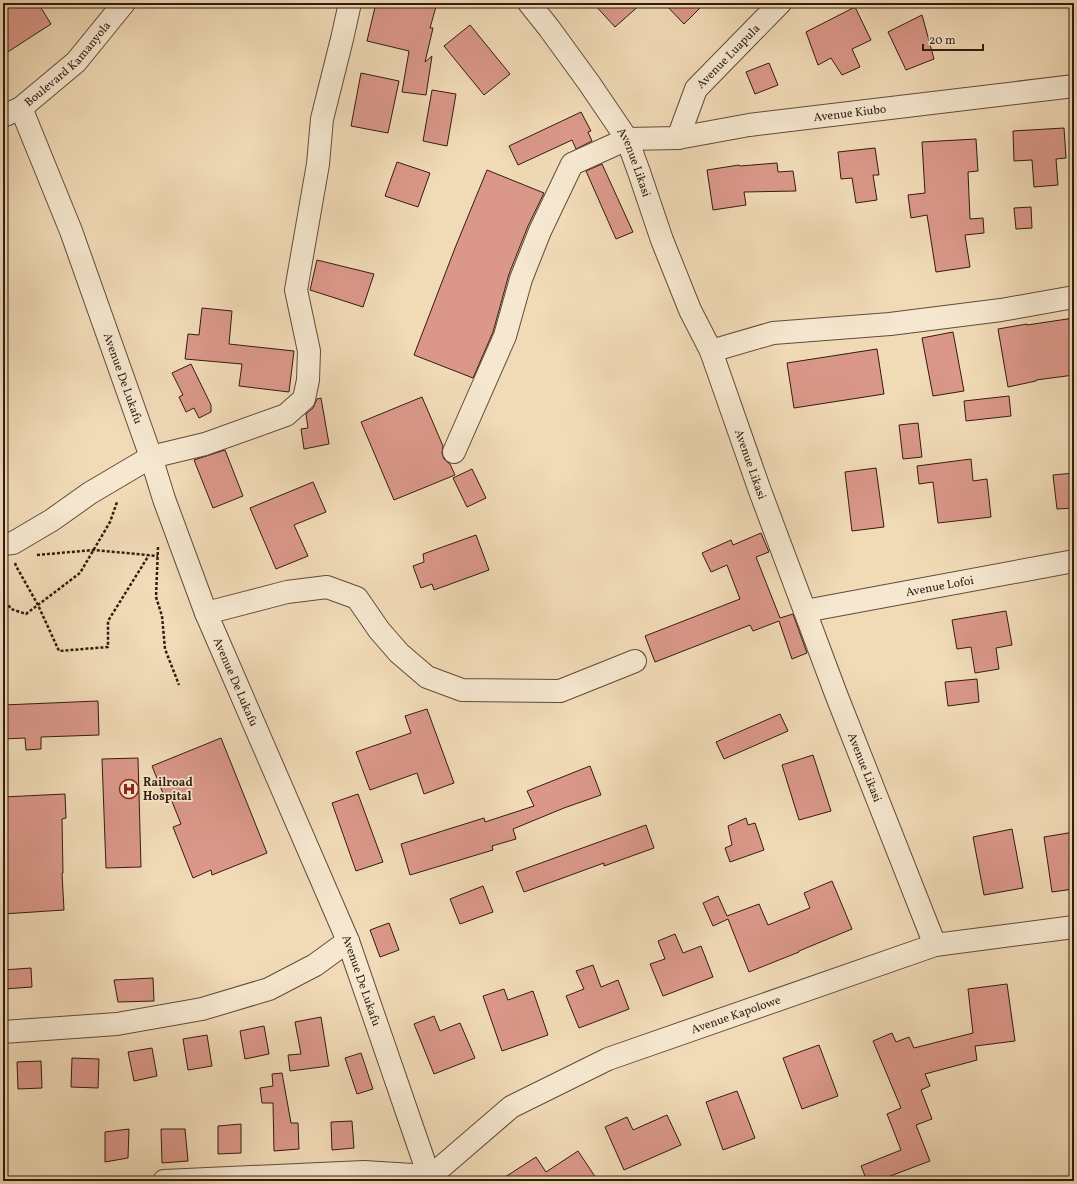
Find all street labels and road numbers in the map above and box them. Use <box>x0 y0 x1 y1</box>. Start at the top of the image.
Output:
street label: Boulevard Kamanyola <box>21 18 115 111</box>
street label: Avenue Luapula <box>693 21 764 93</box>
street label: Avenue Kiubo <box>813 102 887 126</box>
street label: Avenue Likasi <box>613 125 654 200</box>
street label: Avenue De Lukafu <box>99 331 146 427</box>
street label: Avenue Likasi <box>730 427 770 502</box>
street label: Avenue Lofoi <box>905 573 976 601</box>
street label: Avenue De Lukafu <box>209 635 261 729</box>
street label: Avenue Likasi <box>843 731 885 805</box>
street label: Avenue De Lukafu <box>337 933 384 1029</box>
street label: Avenue Kapolowe <box>689 992 783 1038</box>

